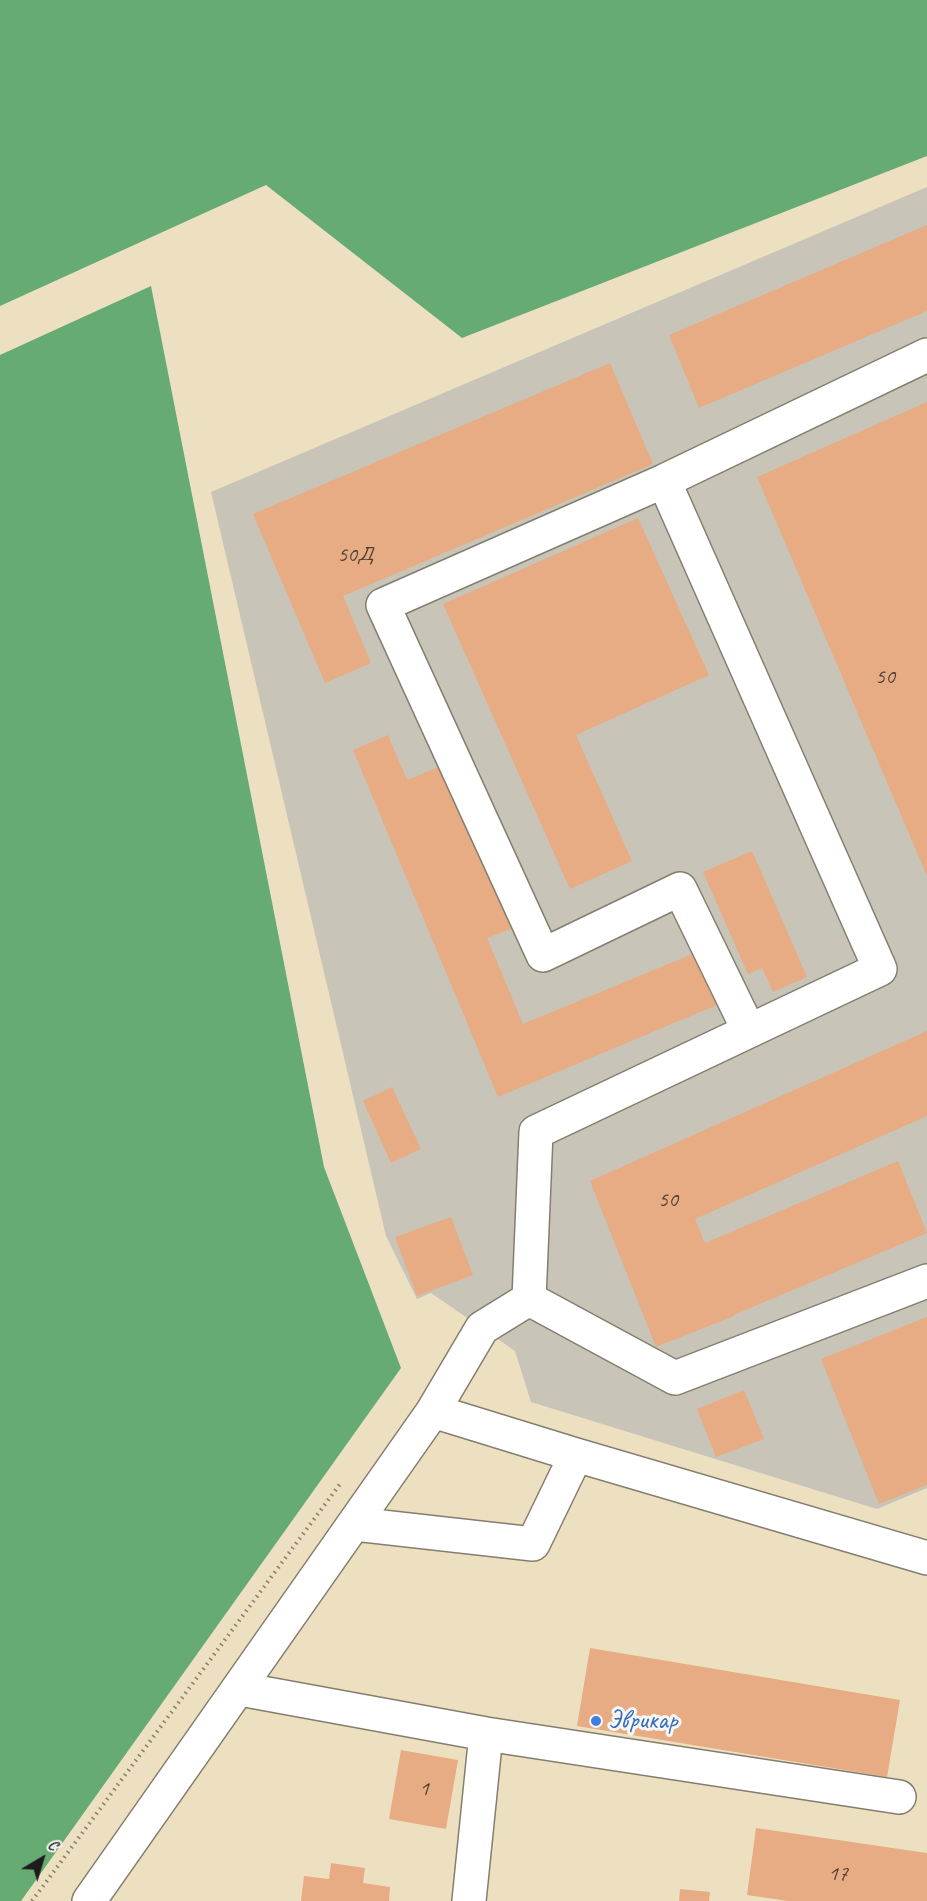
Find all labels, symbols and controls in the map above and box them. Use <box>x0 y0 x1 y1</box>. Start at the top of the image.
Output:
house number: 50Д <box>337 542 373 568</box>
house number: 50 <box>875 664 895 690</box>
house number: 50 <box>658 1187 678 1213</box>
place label: Эврикар <box>608 1705 678 1737</box>
marker: Эврикар <box>589 1714 603 1728</box>
house number: 1 <box>419 1776 429 1802</box>
north arrow <box>12 1829 72 1889</box>
text: С <box>44 1835 62 1855</box>
house number: 17 <box>828 1861 848 1887</box>

